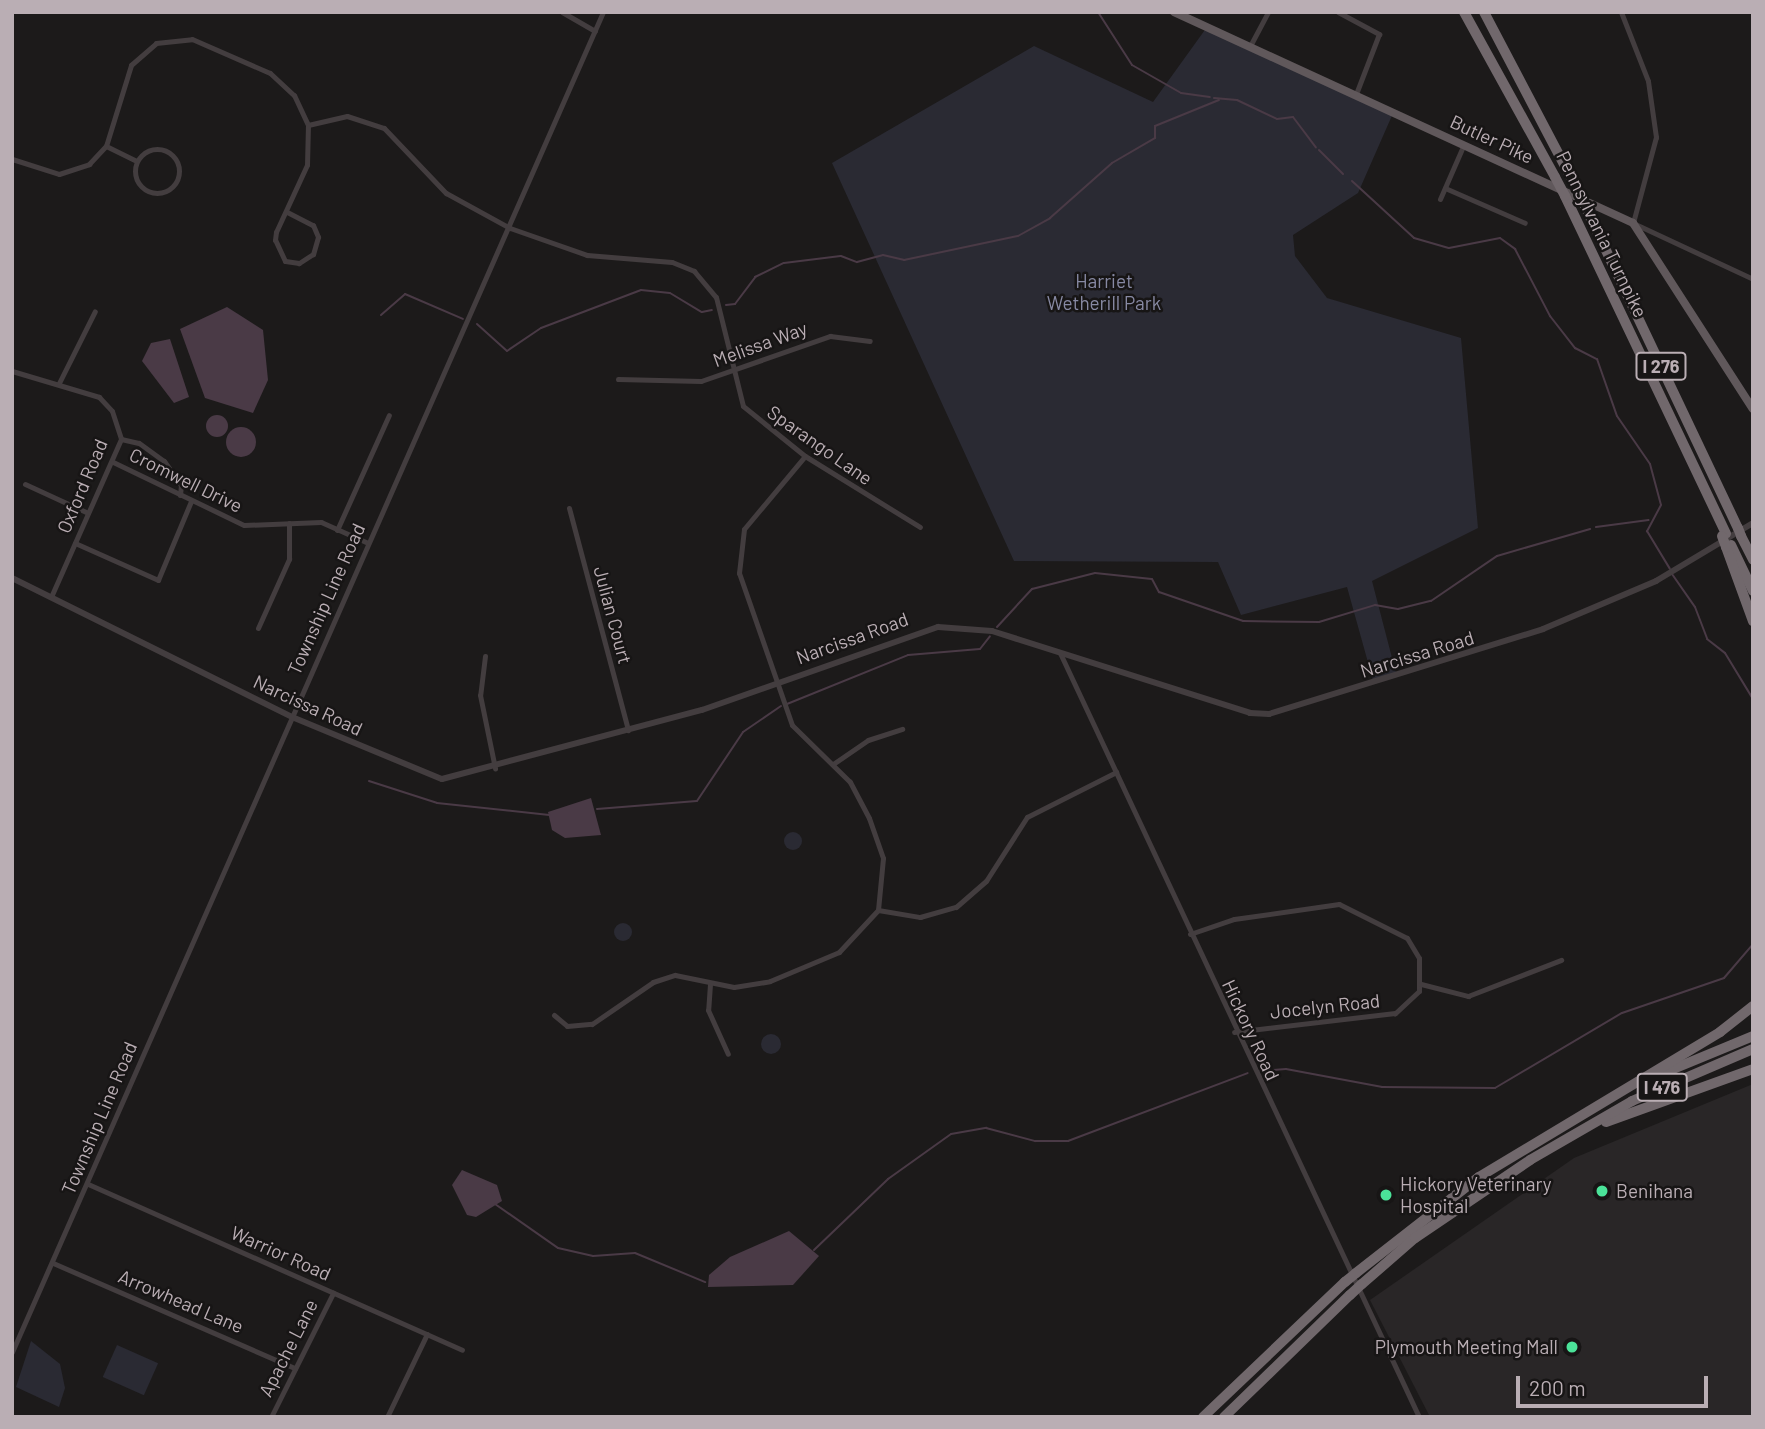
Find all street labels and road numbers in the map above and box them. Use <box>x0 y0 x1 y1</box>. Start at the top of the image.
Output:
street label: Butler Pike <box>1447 110 1537 168</box>
street label: Pennsylvania Turnpike <box>1552 147 1652 321</box>
street label: Melissa Way <box>710 316 810 372</box>
road number: I 276 <box>1635 352 1687 380</box>
street label: Sparango Lane <box>763 400 877 490</box>
street label: Oxford Road <box>52 435 112 537</box>
street label: Cromwell Drive <box>126 443 246 517</box>
street label: Township Line Road <box>282 520 370 678</box>
street label: Julian Court <box>589 564 637 666</box>
street label: Narcissa Road <box>793 607 911 669</box>
street label: Narcissa Road <box>1357 626 1477 682</box>
street label: Narcissa Road <box>250 670 366 740</box>
street label: Hickory Road <box>1218 976 1284 1084</box>
street label: Jocelyn Road <box>1269 989 1381 1023</box>
street label: Township Line Road <box>57 1038 141 1198</box>
road number: I 476 <box>1636 1072 1688 1102</box>
street label: Warrior Road <box>227 1221 335 1285</box>
street label: Arrowhead Lane <box>115 1264 247 1338</box>
street label: Apache Lane <box>254 1295 322 1401</box>

